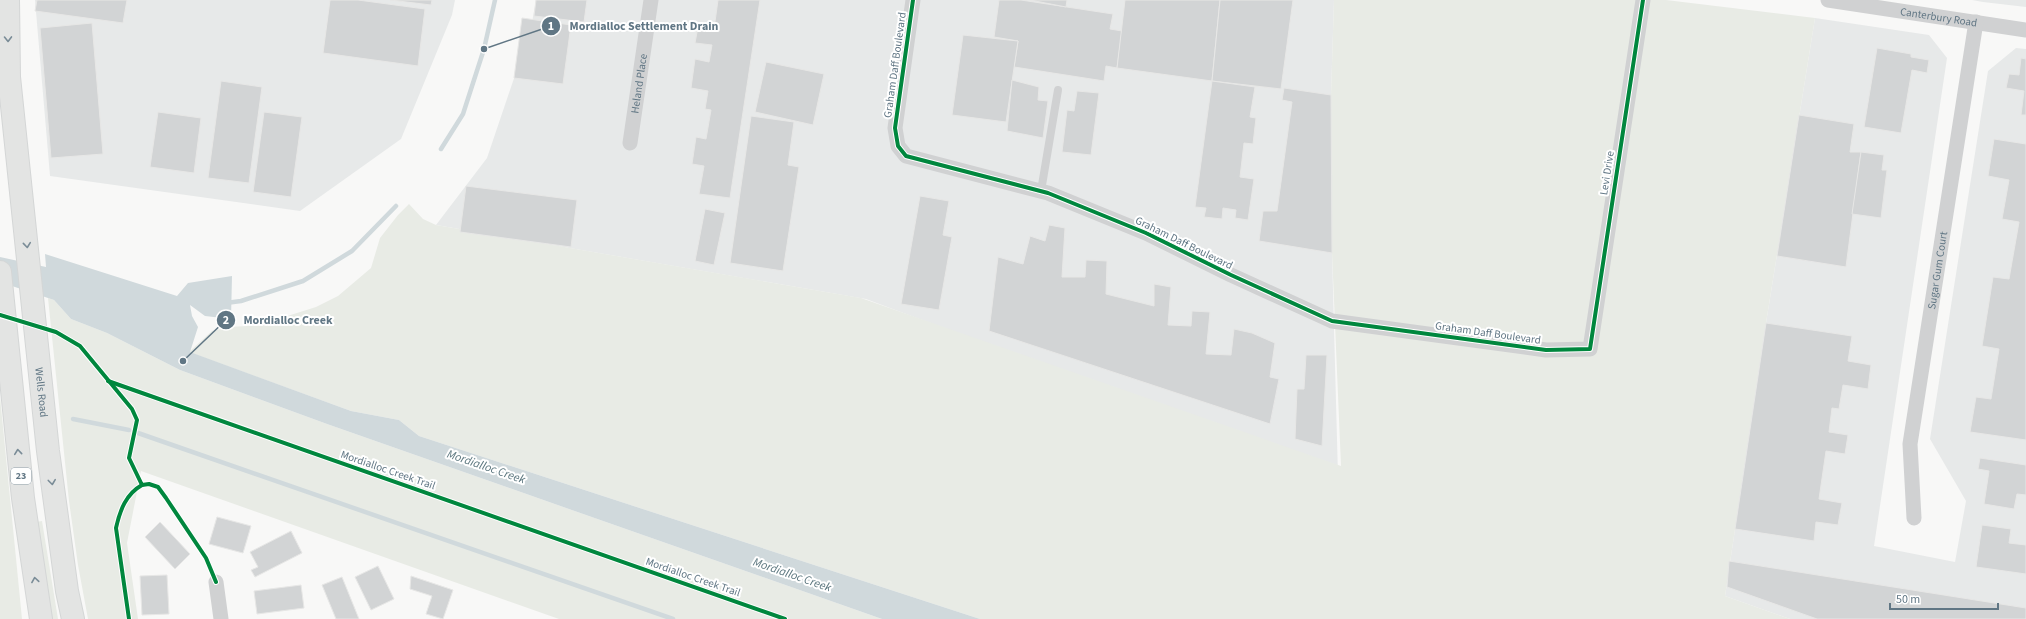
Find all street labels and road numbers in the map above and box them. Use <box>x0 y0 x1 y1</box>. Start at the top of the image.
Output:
street label: Canterbury Road <box>1899 4 1978 30</box>
street label: Graham Daff Boulevard <box>880 11 910 119</box>
street label: Heland Place <box>627 52 651 115</box>
street label: Levi Drive <box>1596 149 1618 196</box>
street label: Graham Daff Boulevard <box>1133 213 1235 273</box>
street label: Sugar Gum Court <box>1924 230 1951 310</box>
street label: Graham Daff Boulevard <box>1434 318 1542 348</box>
street label: Wells Road <box>32 367 52 418</box>
street label: Mordialloc Creek Trail <box>339 447 438 493</box>
road number: 23 <box>11 468 31 484</box>
street label: Mordialloc Creek Trail <box>644 554 743 600</box>

